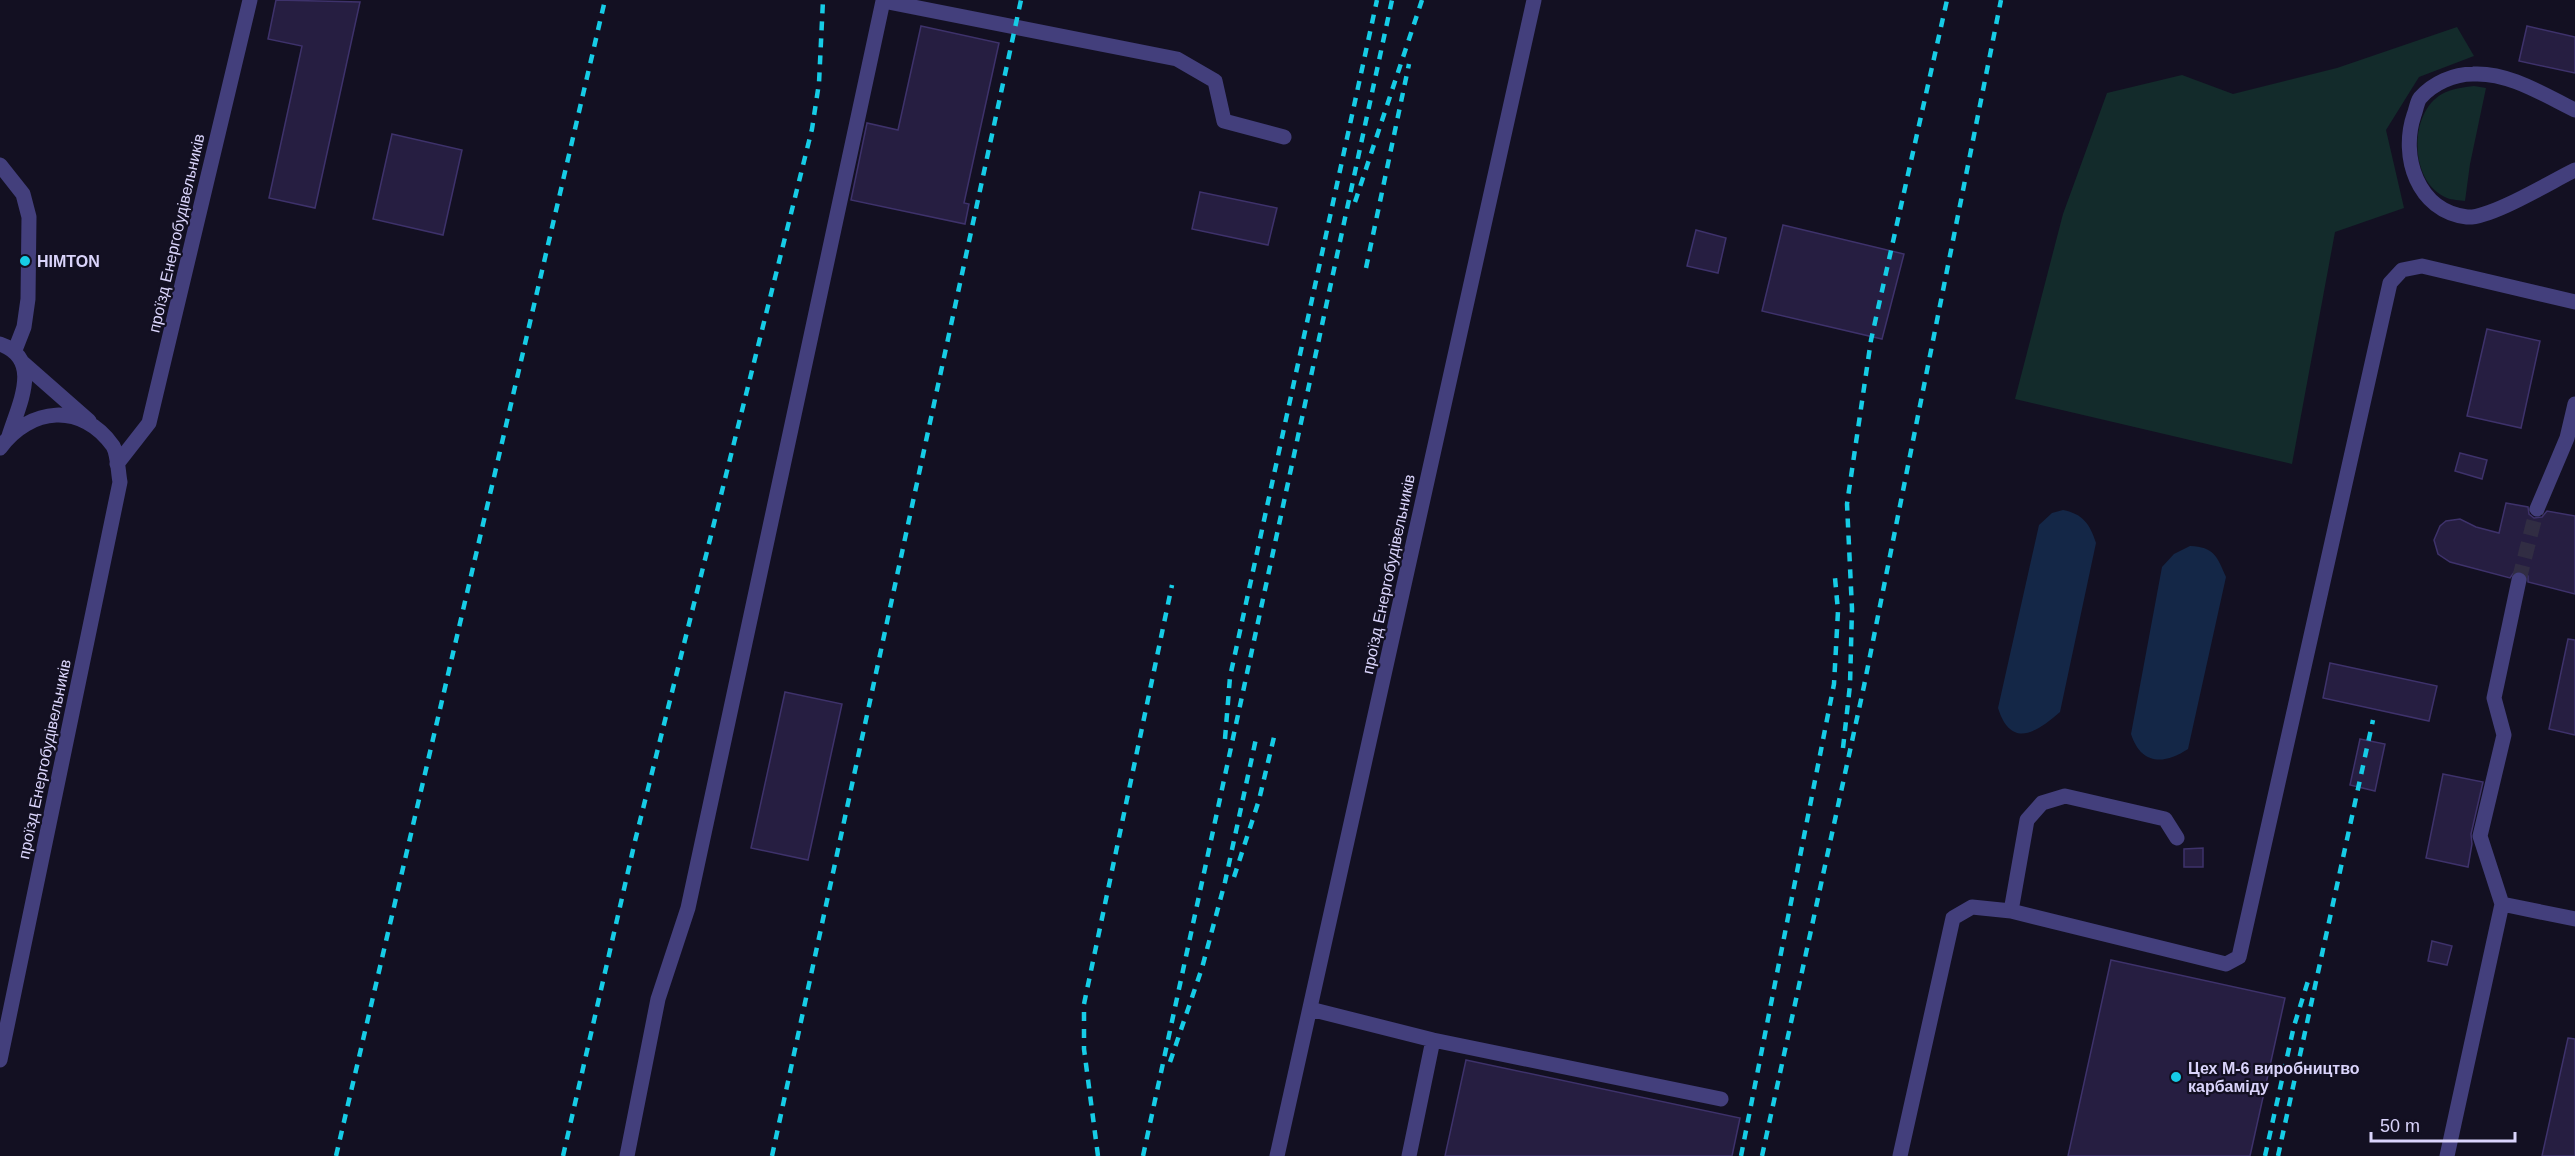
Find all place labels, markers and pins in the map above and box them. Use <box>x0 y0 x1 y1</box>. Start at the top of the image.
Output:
place label: HIMTON <box>37 253 100 270</box>
marker: HIMTON <box>18 254 32 268</box>
place label: Цех М-6 виробництво карбаміду <box>2188 1060 2360 1095</box>
marker: Цех М-6 виробництво карбаміду <box>2169 1070 2183 1084</box>

